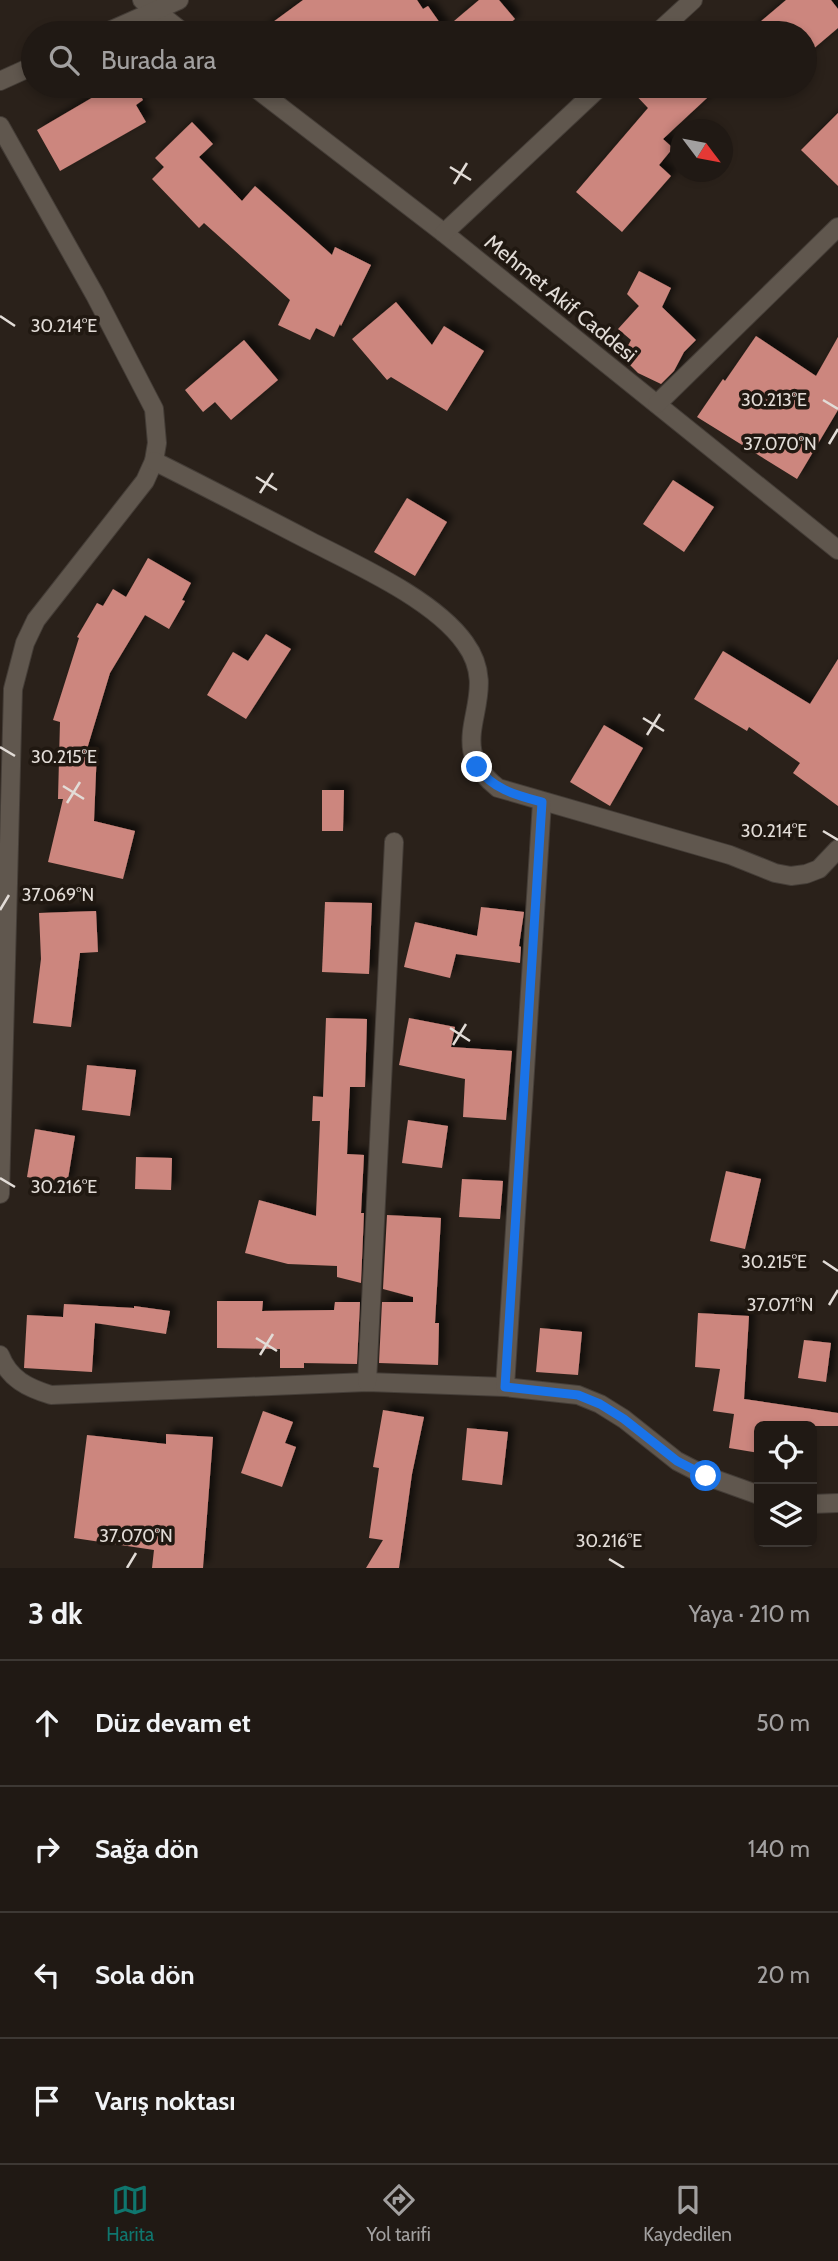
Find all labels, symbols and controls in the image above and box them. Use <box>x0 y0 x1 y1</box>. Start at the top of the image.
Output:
search box <box>21 21 817 98</box>
icon: search <box>45 41 83 79</box>
text: Burada ara <box>101 44 216 76</box>
north arrow <box>670 119 733 182</box>
street label: Mehmet Akif Caddesi <box>480 229 642 367</box>
text: 30.214°E <box>31 315 97 337</box>
text: 30.213°E <box>741 389 807 411</box>
text: 37.070°N <box>743 433 817 455</box>
text: 30.215°E <box>31 746 97 768</box>
route end <box>461 751 492 782</box>
text: 30.214°E <box>741 820 807 842</box>
text: 37.069°N <box>22 884 94 906</box>
text: 30.216°E <box>31 1176 97 1198</box>
text: 30.215°E <box>741 1251 807 1273</box>
text: 37.071°N <box>747 1294 813 1316</box>
map controls <box>754 1421 817 1547</box>
button: locate <box>754 1421 817 1484</box>
route start <box>690 1460 721 1491</box>
button: layers <box>754 1484 817 1547</box>
text: 37.070°N <box>99 1525 173 1547</box>
text: 30.216°E <box>576 1530 642 1552</box>
text: 3 dk <box>28 1595 83 1632</box>
text: Yaya · 210 m <box>689 1600 810 1628</box>
icon: ahead <box>28 1704 66 1742</box>
text: Düz devam et <box>95 1707 251 1739</box>
text: 50 m <box>756 1709 810 1737</box>
icon: right <box>28 1830 66 1868</box>
text: Sağa dön <box>95 1833 199 1865</box>
text: 140 m <box>748 1835 810 1863</box>
icon: left <box>28 1956 66 1994</box>
text: Sola dön <box>95 1959 195 1991</box>
text: 20 m <box>757 1961 810 1989</box>
icon: arrive <box>28 2082 66 2120</box>
text: Varış noktası <box>95 2085 236 2117</box>
tab: Harita <box>106 2181 154 2246</box>
tab: Yol tarifi <box>367 2181 431 2246</box>
tab: Kaydedilen <box>643 2181 732 2246</box>

